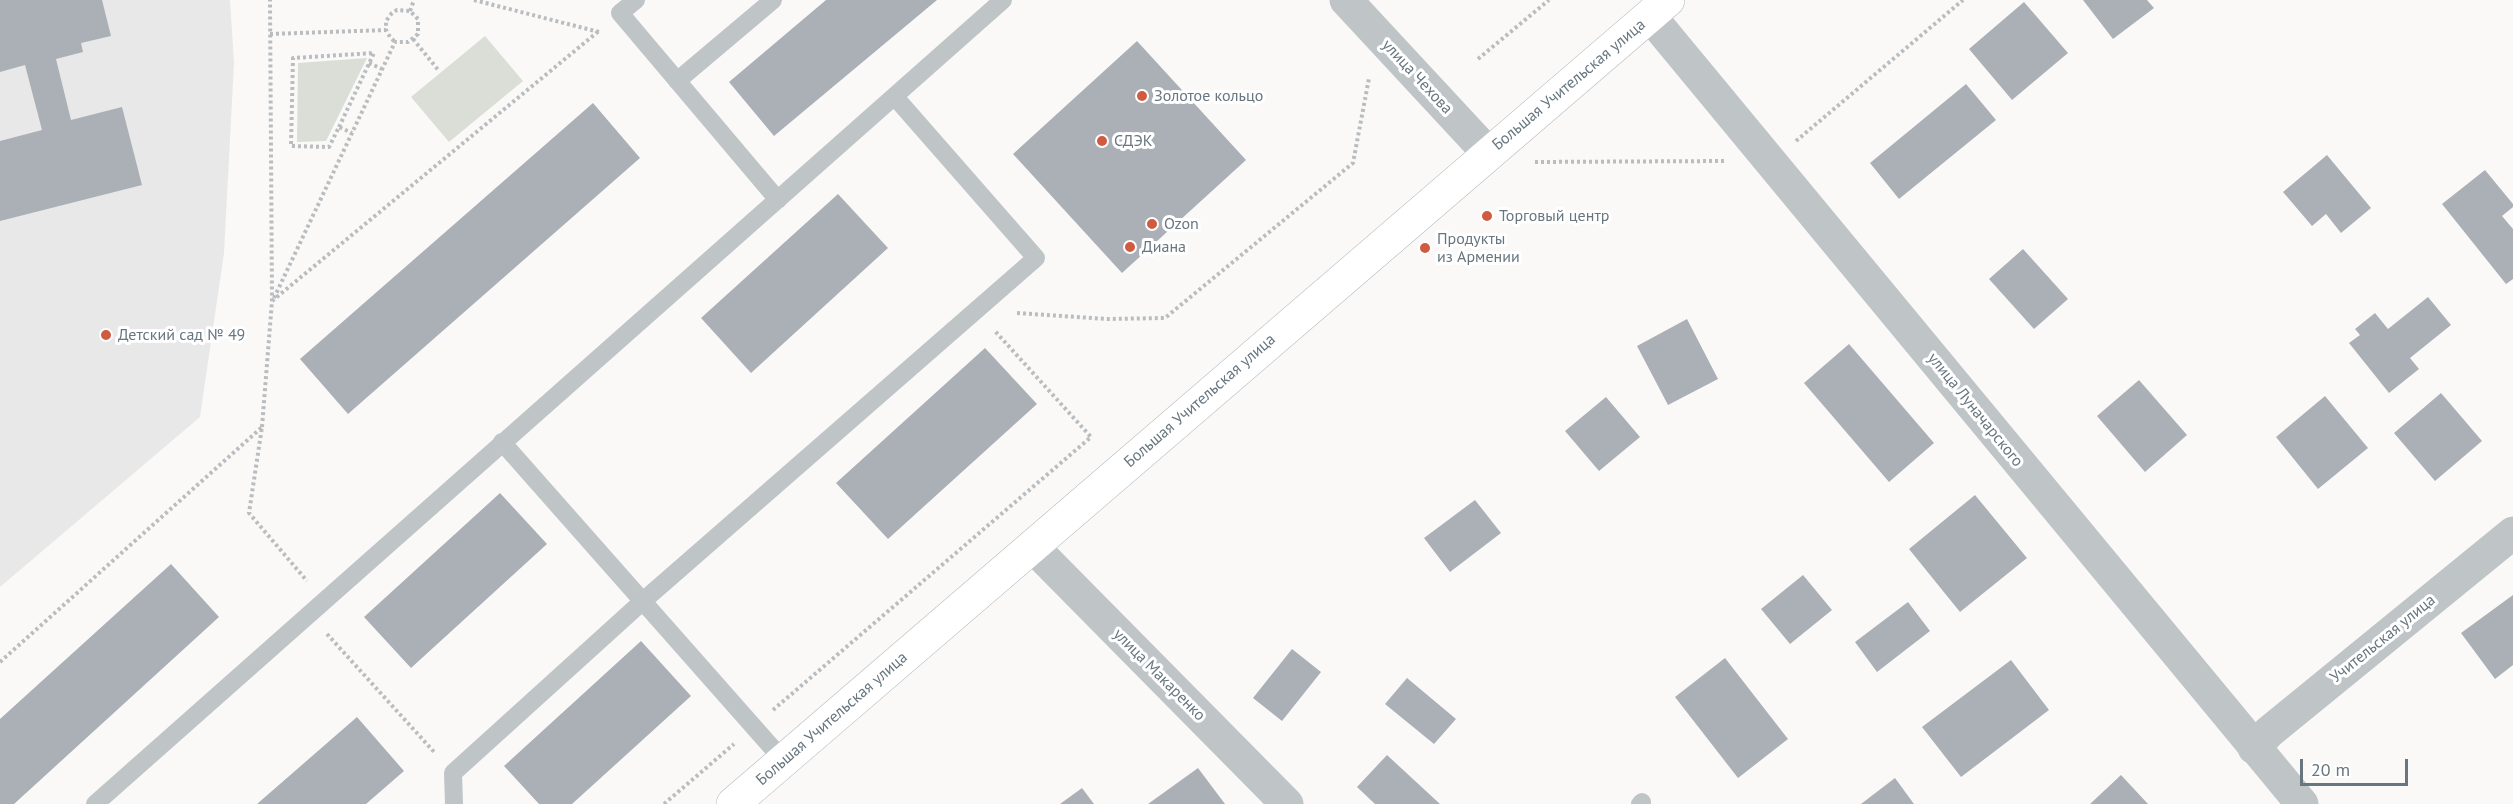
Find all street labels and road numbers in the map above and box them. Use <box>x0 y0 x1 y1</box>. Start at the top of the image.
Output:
street label: Большая Учительская улица <box>1489 15 1649 155</box>
street label: улица Чехова <box>1378 36 1456 118</box>
street label: Большая Учительская улица <box>1121 330 1279 472</box>
street label: улица Луначарского <box>1923 349 2027 471</box>
street label: Учительская улица <box>2327 591 2439 687</box>
street label: улица Макаренко <box>1109 625 1209 725</box>
street label: Большая Учительская улица <box>753 648 911 790</box>

